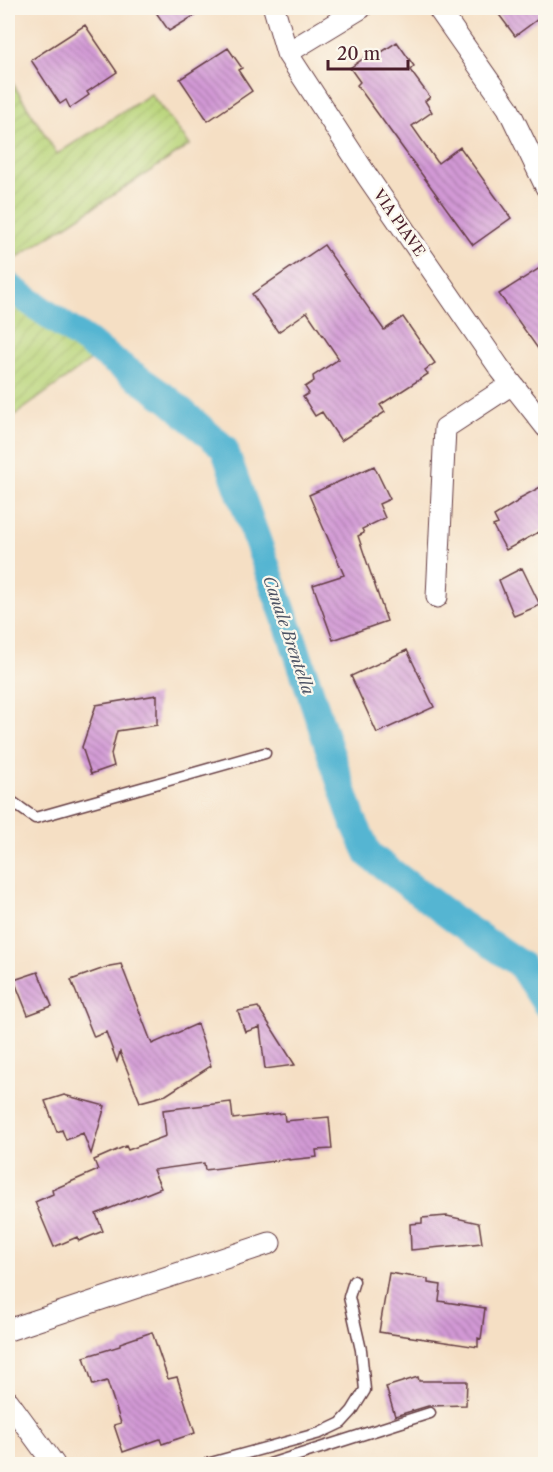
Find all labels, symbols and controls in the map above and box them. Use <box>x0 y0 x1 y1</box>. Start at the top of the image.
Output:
scale bar <box>328 33 408 71</box>
text: 20 m <box>337 43 381 65</box>
street label: VIA PIAVE <box>369 185 429 260</box>
water label: Canale Brentella <box>259 573 319 698</box>

